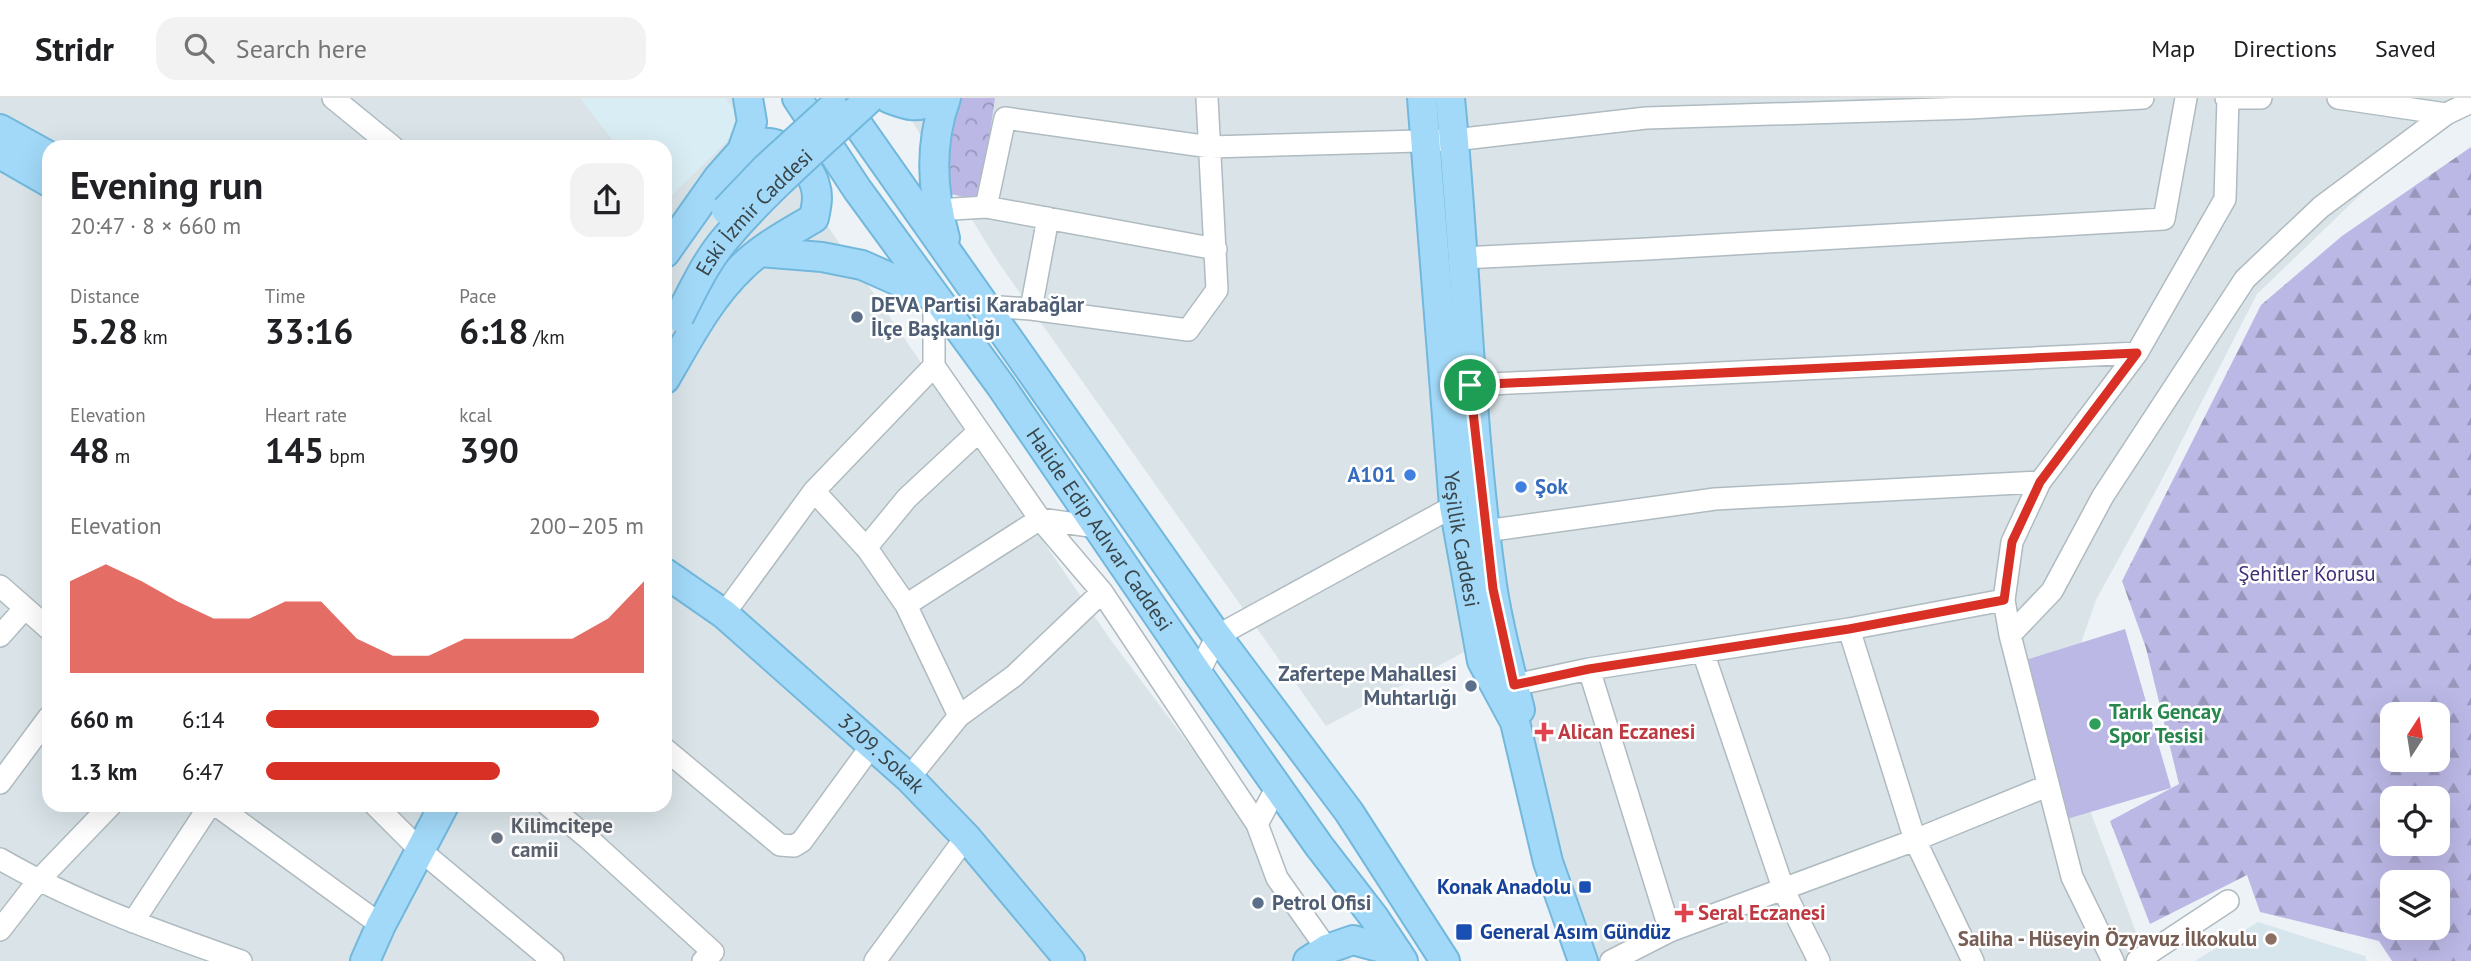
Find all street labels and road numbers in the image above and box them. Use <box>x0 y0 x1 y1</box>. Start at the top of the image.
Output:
street label: Eski İzmir Caddesi <box>689 143 818 280</box>
street label: Halide Edip Adıvar Caddesi <box>1021 422 1179 636</box>
street label: Yeşillik Caddesi <box>1438 470 1486 609</box>
street label: 3209. Sokak <box>833 707 931 799</box>

